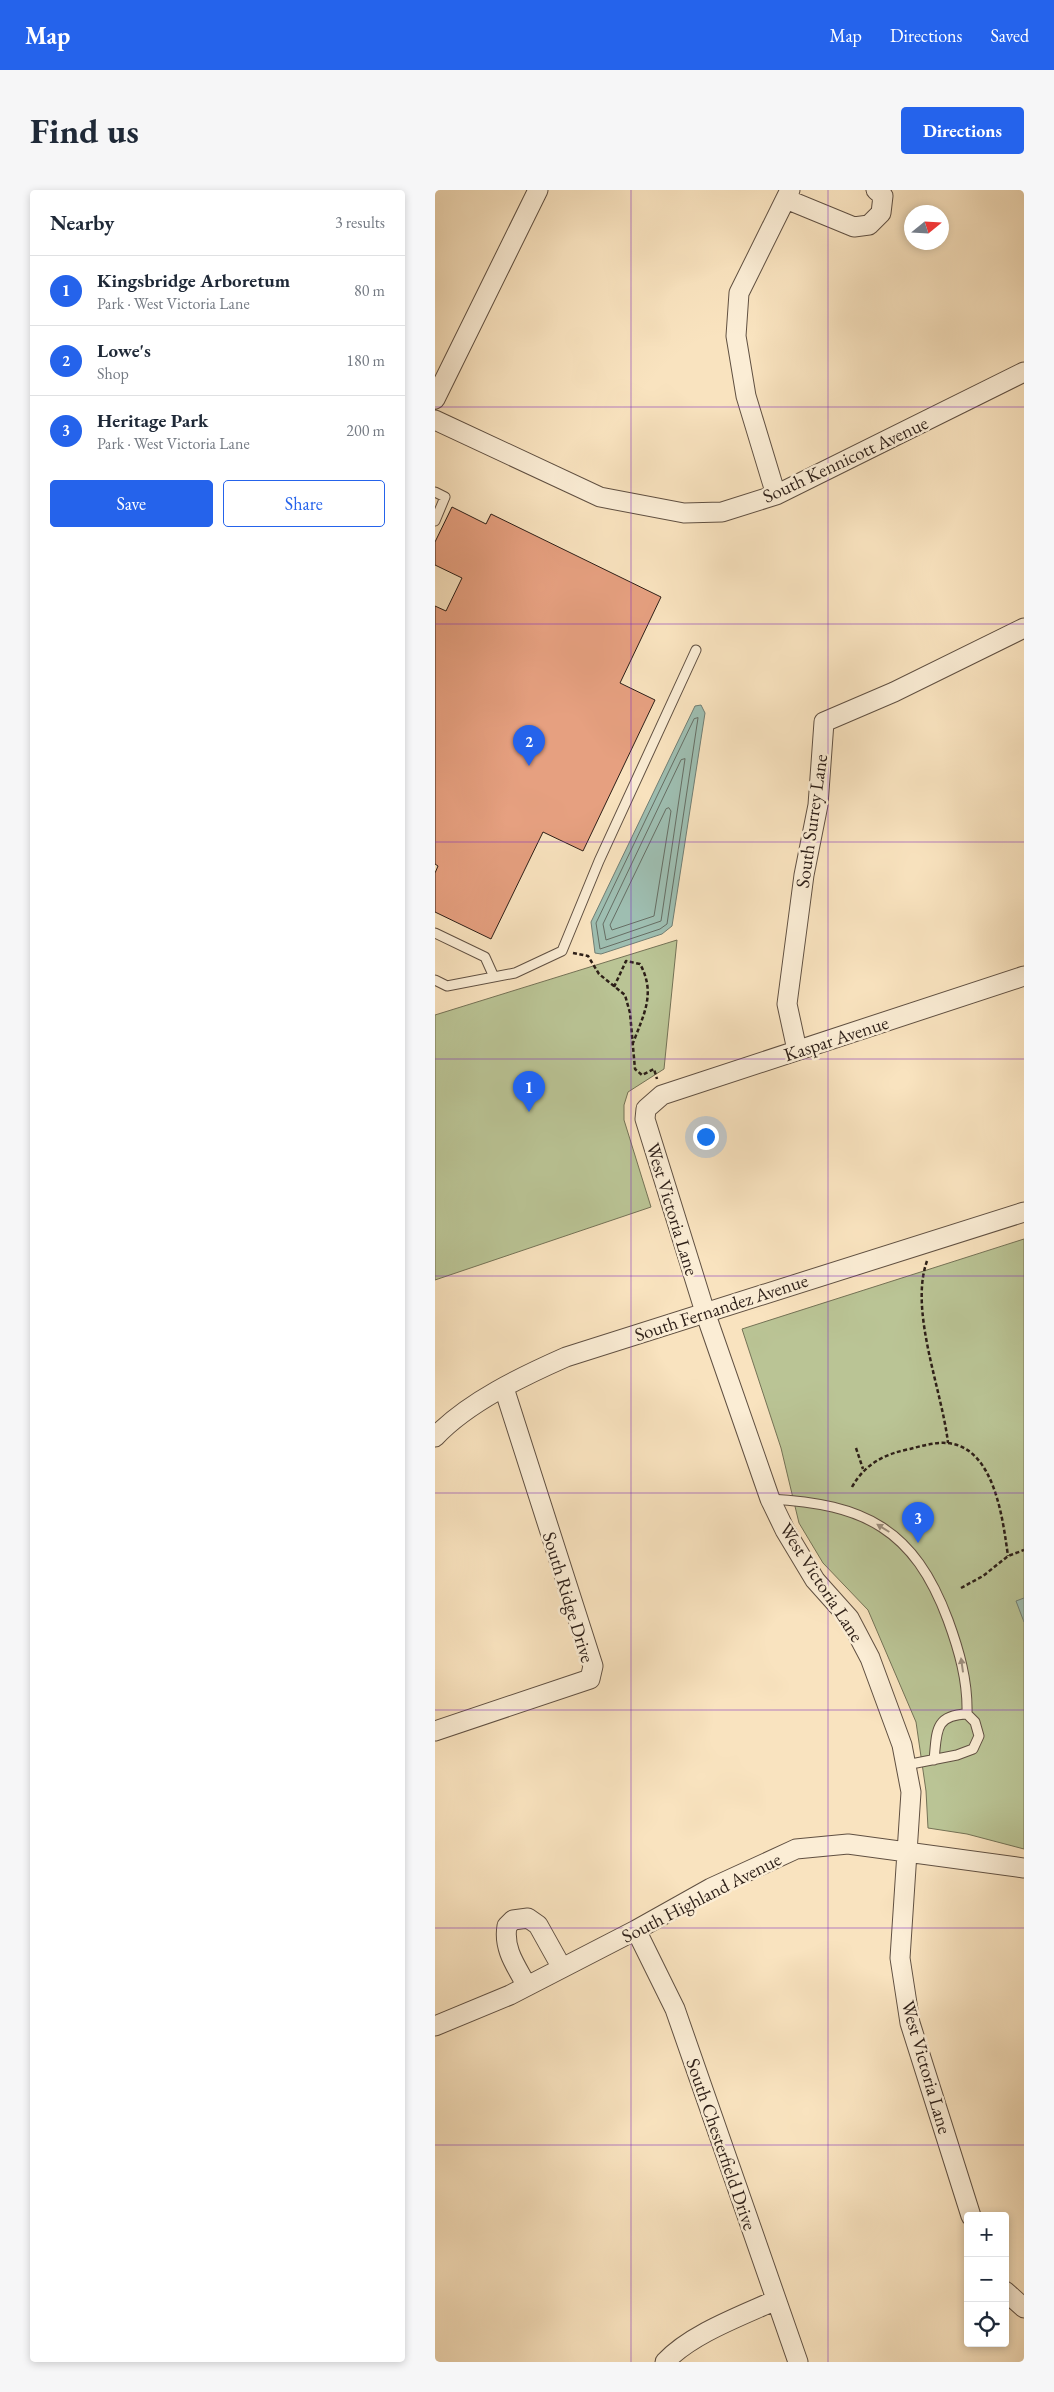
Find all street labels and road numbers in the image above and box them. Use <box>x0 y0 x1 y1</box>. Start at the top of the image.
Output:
street label: South Kennicott Avenue <box>758 410 932 509</box>
street label: South Surrey Lane <box>790 752 833 890</box>
street label: Kaspar Avenue <box>781 1010 892 1067</box>
street label: West Victoria Lane <box>640 1140 705 1279</box>
street label: South Fernandez Avenue <box>631 1268 811 1347</box>
street label: West Victoria Lane <box>774 1518 869 1647</box>
street label: South Ridge Drive <box>537 1529 600 1666</box>
street label: South Highland Avenue <box>617 1846 785 1949</box>
street label: West Victoria Lane <box>896 1998 957 2137</box>
street label: South Chesterfield Drive <box>680 2055 763 2233</box>

